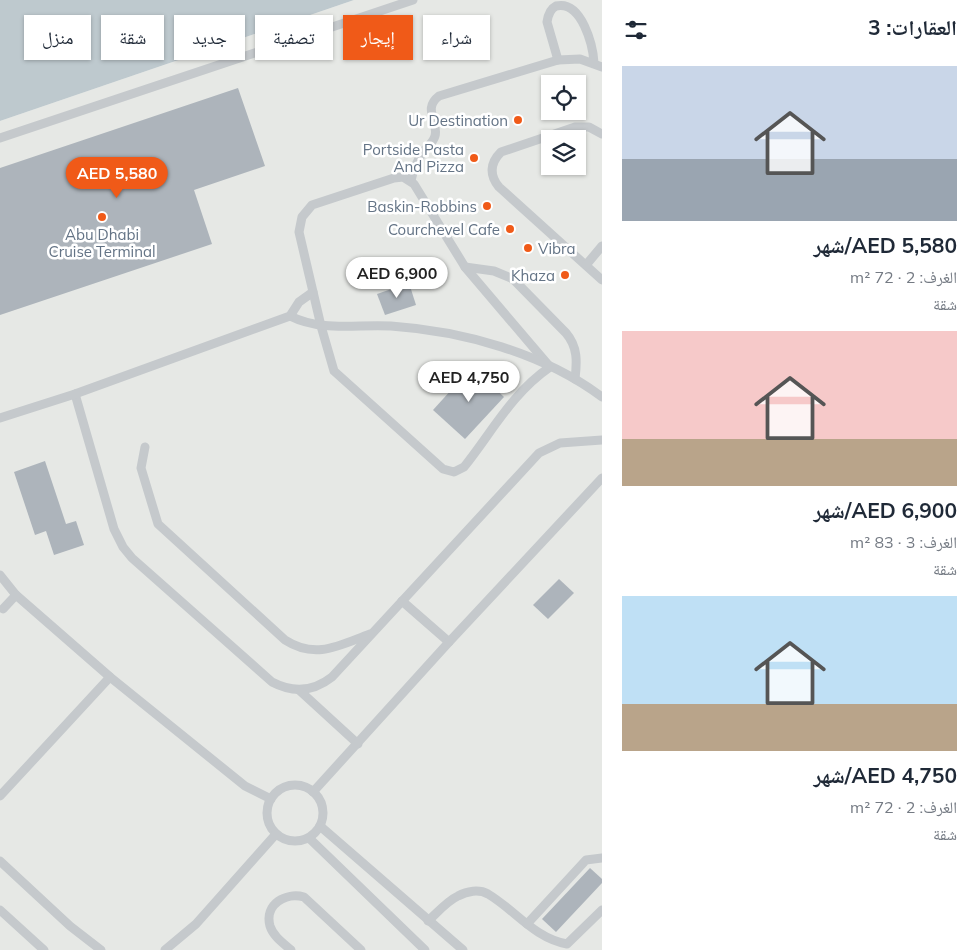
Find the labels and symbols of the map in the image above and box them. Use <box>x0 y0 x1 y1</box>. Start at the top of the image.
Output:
place label: Ur Destination <box>408 111 508 130</box>
marker: Ur Destination <box>512 114 524 126</box>
place label: Portside Pasta And Pizza <box>363 140 464 176</box>
marker: Portside Pasta And Pizza <box>468 152 480 164</box>
pin: AED 5,580 <box>60 156 174 199</box>
place label: Baskin-Robbins <box>367 197 477 216</box>
marker: Baskin-Robbins <box>481 200 493 212</box>
marker: Abu Dhabi Cruise Terminal <box>96 211 108 223</box>
place label: Courchevel Cafe <box>388 220 500 239</box>
marker: Courchevel Cafe <box>504 223 516 235</box>
place label: Abu Dhabi Cruise Terminal <box>48 225 156 261</box>
place label: Vibra <box>538 239 575 258</box>
marker: Vibra <box>522 242 534 254</box>
pin: AED 6,900 <box>340 256 454 299</box>
place label: Khaza <box>511 266 555 285</box>
marker: Khaza <box>559 269 571 281</box>
pin: AED 4,750 <box>412 360 526 403</box>

